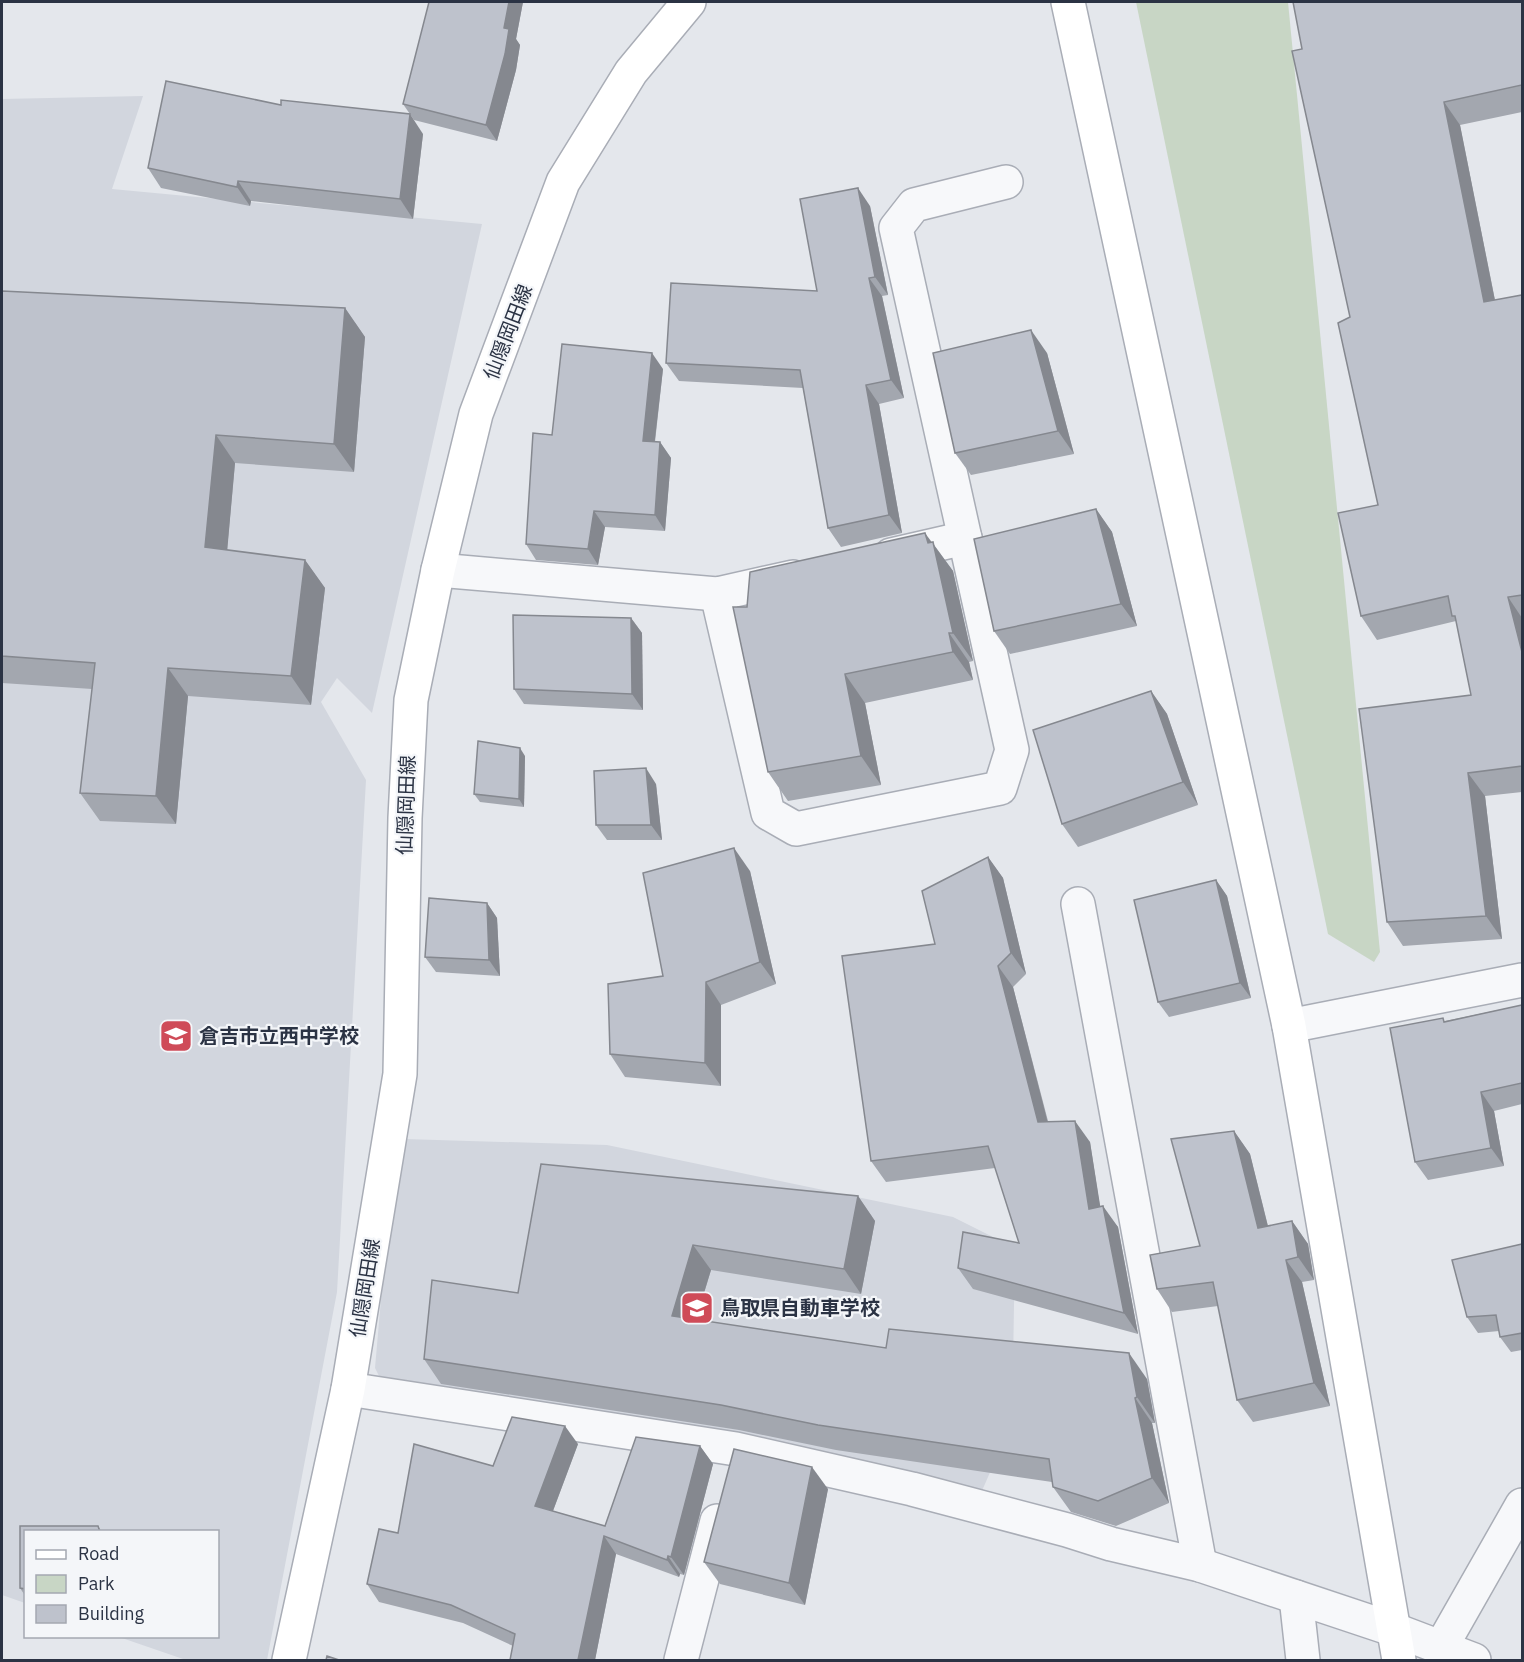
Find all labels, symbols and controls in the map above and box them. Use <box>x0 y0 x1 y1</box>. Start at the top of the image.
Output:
street label: 仙隠岡田線 <box>477 280 538 383</box>
street label: 仙隠岡田線 <box>390 755 421 855</box>
school or university icon: 倉吉市立西中学校 <box>158 1018 194 1054</box>
place label: 倉吉市立西中学校 <box>199 1022 359 1049</box>
street label: 仙隠岡田線 <box>343 1236 386 1339</box>
school or university icon: 鳥取県自動車学校 <box>679 1290 715 1326</box>
place label: 鳥取県自動車学校 <box>720 1294 880 1321</box>
legend <box>24 1530 219 1638</box>
text: Road <box>78 1542 119 1565</box>
text: Park <box>78 1572 115 1595</box>
text: Building <box>78 1602 145 1625</box>

